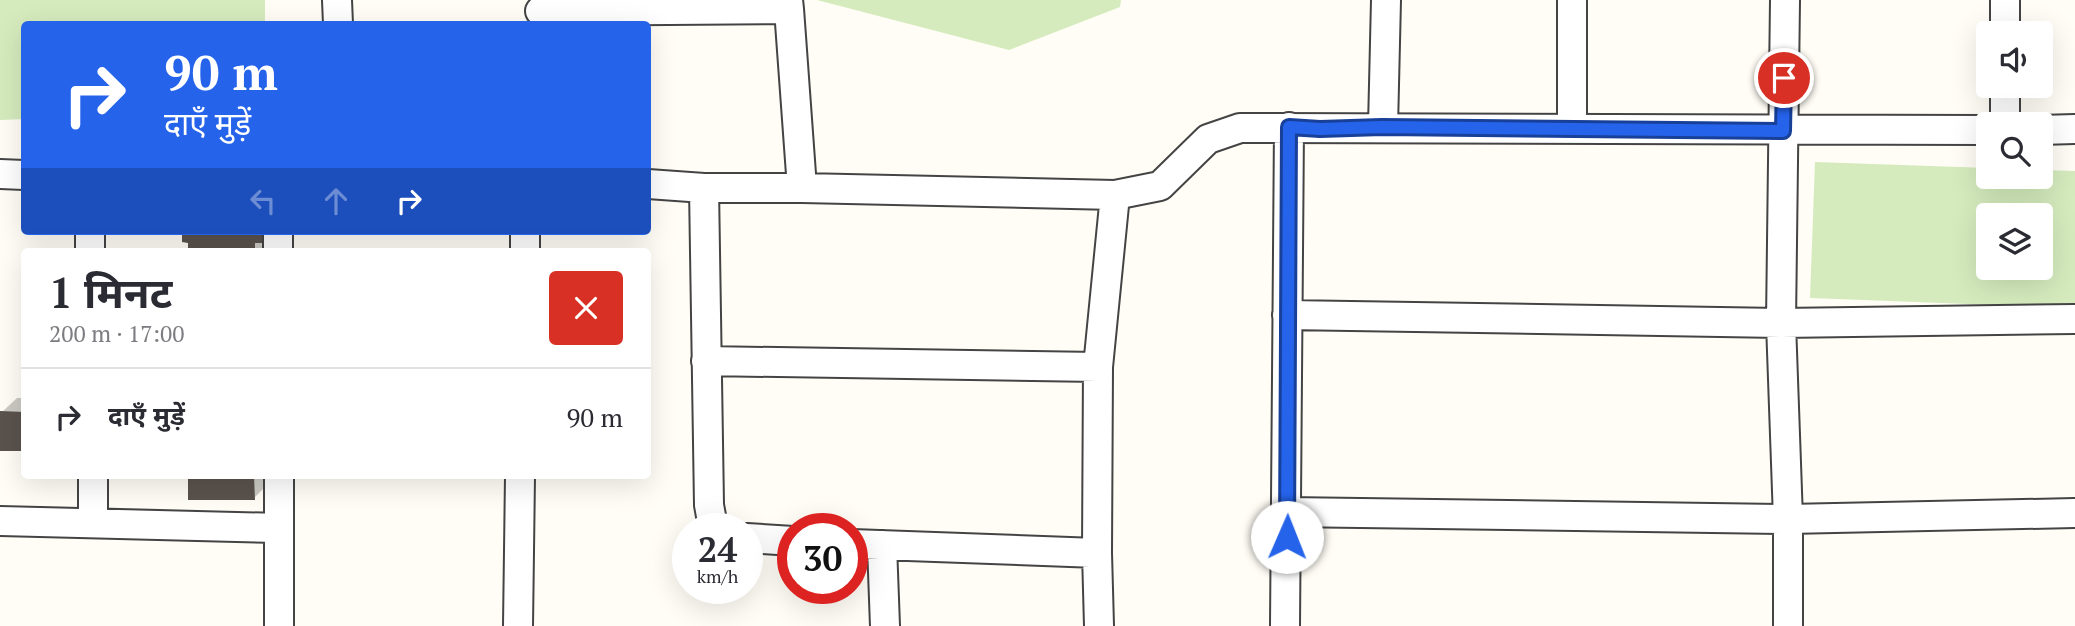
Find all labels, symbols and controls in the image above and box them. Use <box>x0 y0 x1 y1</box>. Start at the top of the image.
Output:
map controls <box>1976 21 2053 280</box>
button: sound <box>1976 21 2053 98</box>
text: 90 m <box>164 39 278 104</box>
pin <box>1754 48 1814 108</box>
icon: right <box>49 49 140 140</box>
icon: arrive <box>1765 59 1803 97</box>
text: दाएँ मुड़ें <box>164 102 251 144</box>
button: search <box>1976 112 2053 189</box>
icon: left <box>244 182 282 220</box>
icon: ahead <box>317 182 355 220</box>
icon: right <box>390 182 428 220</box>
button: layers <box>1976 203 2053 280</box>
text: 1 मिनट <box>49 264 172 320</box>
button: close <box>549 271 623 345</box>
text: 200 m · 17:00 <box>49 318 184 349</box>
icon: right <box>49 398 87 436</box>
text: दाएँ मुड़ें <box>108 398 185 432</box>
text: 90 m <box>567 400 623 434</box>
position arrow <box>1250 500 1324 574</box>
speed limit sign: 30 <box>777 513 868 604</box>
text: 24 <box>698 526 737 572</box>
text: km/h <box>697 564 738 588</box>

